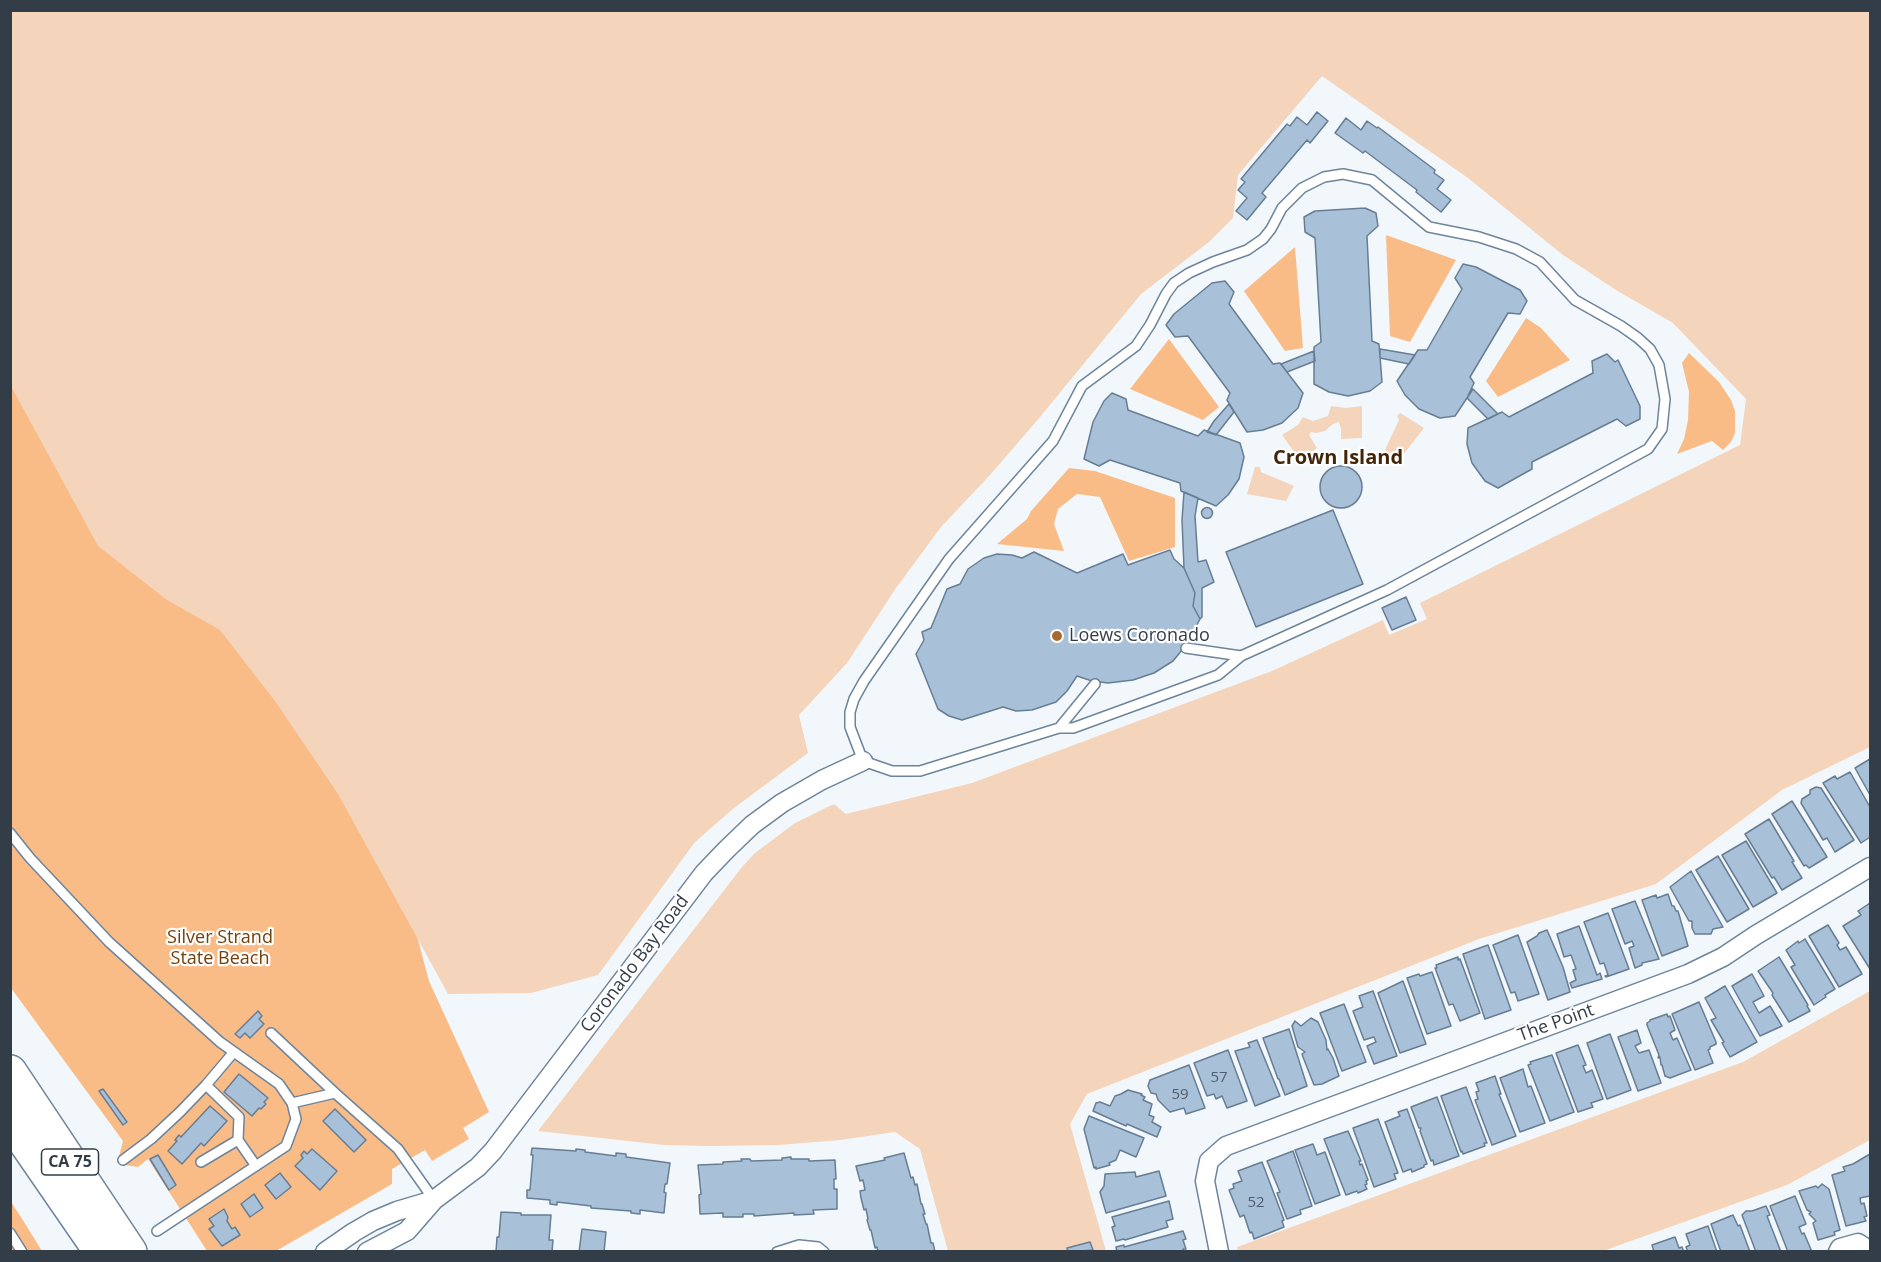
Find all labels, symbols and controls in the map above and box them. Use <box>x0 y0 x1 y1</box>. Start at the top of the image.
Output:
district label: Crown Island <box>1273 446 1403 470</box>
place label: Loews Coronado <box>1069 625 1210 647</box>
marker: Loews Coronado <box>1050 629 1064 643</box>
street label: Coronado Bay Road <box>576 891 694 1037</box>
park label: Silver Strand State Beach <box>167 927 273 970</box>
street label: The Point <box>1515 999 1597 1047</box>
house number: 57 <box>1210 1069 1228 1087</box>
house number: 59 <box>1171 1086 1189 1104</box>
road number: CA 75 <box>42 1149 98 1175</box>
house number: 52 <box>1247 1194 1265 1212</box>

